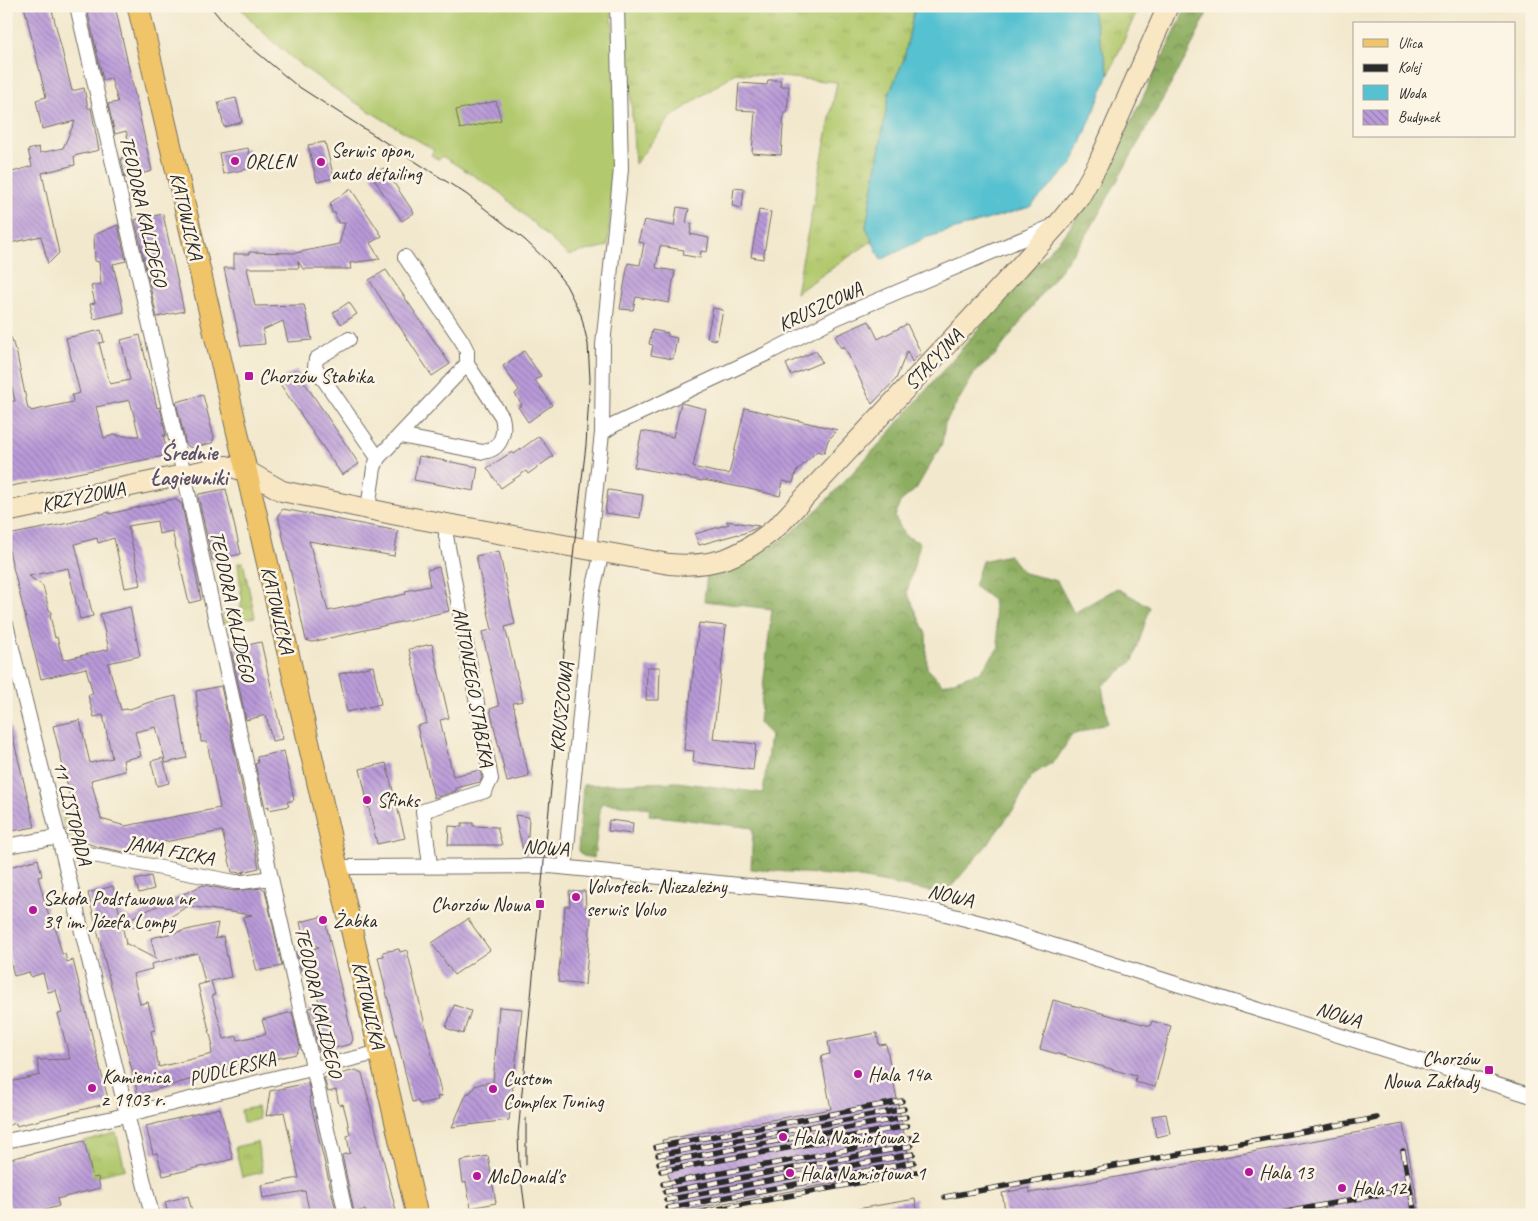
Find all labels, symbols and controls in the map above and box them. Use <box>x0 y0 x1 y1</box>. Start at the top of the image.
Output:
legend <box>1353 22 1516 138</box>
text: Ulica <box>1398 34 1423 53</box>
text: Kolej <box>1398 58 1422 77</box>
text: Woda <box>1398 84 1427 103</box>
text: Budynek <box>1398 108 1441 127</box>
street label: TEODORA KALIDEGO <box>114 134 173 291</box>
place label: Serwis opon, auto detailing <box>331 138 424 186</box>
place label: ORLEN <box>245 149 298 174</box>
marker: ORLEN <box>229 155 241 167</box>
marker: Serwis opon, auto detailing <box>315 156 327 168</box>
street label: KATOWICKA <box>164 170 209 263</box>
street label: KRUSZCOWA <box>774 276 867 337</box>
street label: STACYJNA <box>899 323 969 395</box>
place label: Chorzów Stabika <box>259 364 375 389</box>
marker: Chorzów Stabika <box>243 370 255 382</box>
district label: Średnie Łagiewniki <box>150 438 230 492</box>
street label: KRZYŻOWA <box>39 475 128 518</box>
street label: TEODORA KALIDEGO <box>204 528 261 686</box>
street label: KATOWICKA <box>255 564 300 657</box>
street label: ANTONIEGO STABIKA <box>447 605 500 770</box>
street label: KRUSZCOWA <box>544 660 579 753</box>
street label: 11 LISTOPADA <box>48 759 98 869</box>
place label: Sfinks <box>377 788 421 813</box>
marker: Sfinks <box>361 794 373 806</box>
street label: JANA FICKA <box>123 830 217 871</box>
street label: NOWA <box>522 834 571 861</box>
place label: Volvotech. Niezależny serwis Volvo <box>586 874 728 922</box>
street label: NOWA <box>926 878 977 913</box>
place label: Szkoła Podstawowa nr 39 im. Józefa Lompy <box>43 886 196 934</box>
marker: Volvotech. Niezależny serwis Volvo <box>570 891 582 903</box>
place label: Chorzów Nowa <box>431 892 532 917</box>
marker: Chorzów Nowa <box>534 898 546 910</box>
marker: Szkoła Podstawowa nr 39 im. Józefa Lompy <box>27 904 39 916</box>
place label: Żabka <box>333 908 378 933</box>
marker: Żabka <box>317 914 329 926</box>
street label: TEODORA KALIDEGO <box>289 925 348 1082</box>
street label: KATOWICKA <box>346 959 391 1052</box>
street label: NOWA <box>1313 996 1365 1033</box>
street label: PUDLERSKA <box>186 1045 279 1091</box>
place label: Chorzów Nowa Zakłady <box>1383 1046 1481 1094</box>
place label: Hala 14a <box>868 1062 932 1087</box>
place label: Kamienica z 1903 r. <box>102 1064 172 1112</box>
marker: Chorzów Nowa Zakłady <box>1483 1064 1495 1076</box>
place label: Custom Complex Tuning <box>503 1066 605 1114</box>
marker: Hala 14a <box>852 1068 864 1080</box>
marker: Kamienica z 1903 r. <box>86 1082 98 1094</box>
marker: Custom Complex Tuning <box>487 1083 499 1095</box>
place label: Hala Namiotowa 2 <box>793 1125 920 1150</box>
marker: Hala Namiotowa 2 <box>777 1131 789 1143</box>
place label: Hala 13 <box>1259 1160 1315 1185</box>
place label: Hala Namiotowa 1 <box>800 1161 926 1186</box>
place label: McDonald's <box>487 1164 567 1189</box>
marker: Hala 13 <box>1243 1166 1255 1178</box>
marker: Hala Namiotowa 1 <box>784 1167 796 1179</box>
marker: McDonald's <box>471 1170 483 1182</box>
place label: Hala 12 <box>1352 1176 1408 1201</box>
marker: Hala 12 <box>1336 1182 1348 1194</box>

